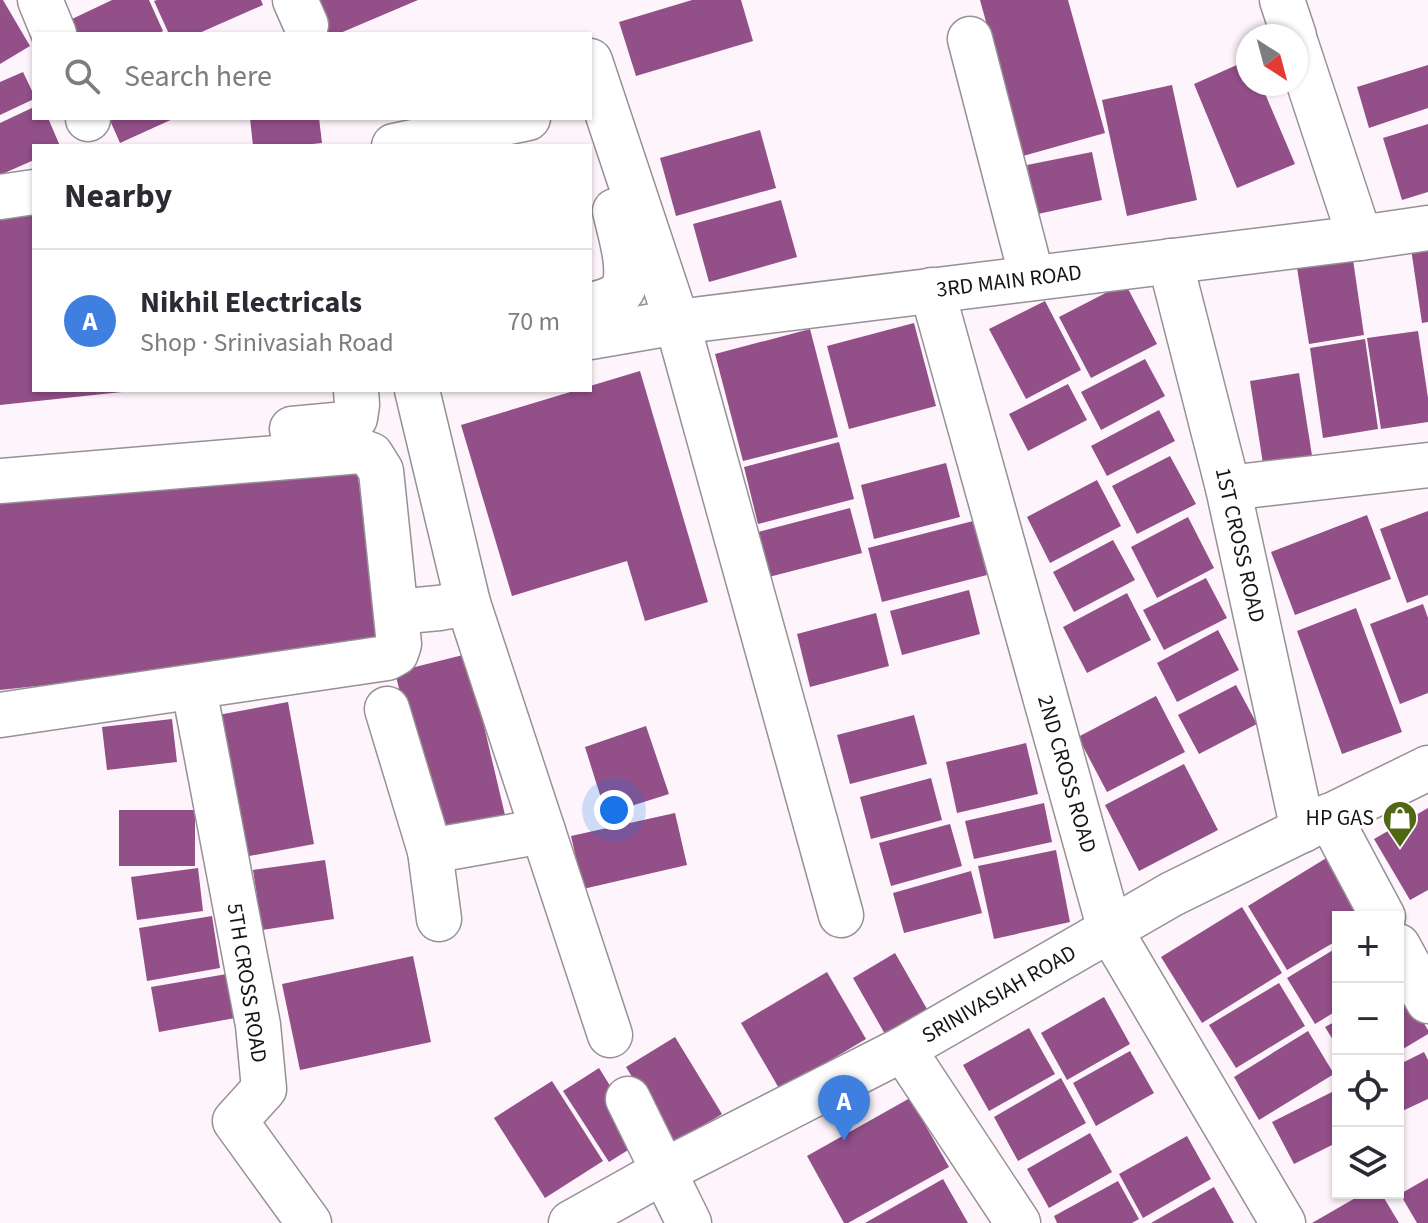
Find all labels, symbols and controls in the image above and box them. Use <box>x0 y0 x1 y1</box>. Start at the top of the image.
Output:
north arrow <box>1236 24 1308 96</box>
search box <box>32 32 592 120</box>
icon: search <box>60 54 104 98</box>
text: Search here <box>124 55 272 98</box>
text: Nearby <box>64 172 172 221</box>
street label: 3RD MAIN ROAD <box>935 256 1083 306</box>
text: Nikhil Electricals <box>140 281 362 324</box>
text: A <box>83 303 97 340</box>
text: 70 m <box>507 303 560 340</box>
text: Shop · Srinivasiah Road <box>140 324 394 361</box>
street label: 1ST CROSS ROAD <box>1207 464 1273 626</box>
street label: 2ND CROSS ROAD <box>1029 691 1105 857</box>
your location <box>594 790 634 830</box>
shop icon: HP GAS <box>1381 799 1419 849</box>
place label: HP GAS <box>1306 802 1374 834</box>
street label: 5TH CROSS ROAD <box>219 901 275 1065</box>
map controls <box>1332 911 1404 1199</box>
button: + <box>1332 911 1404 983</box>
street label: SRINIVASIAH ROAD <box>916 937 1082 1051</box>
button: − <box>1332 983 1404 1055</box>
button: locate <box>1332 1055 1404 1127</box>
pin: A <box>818 1075 870 1141</box>
button: layers <box>1332 1127 1404 1199</box>

